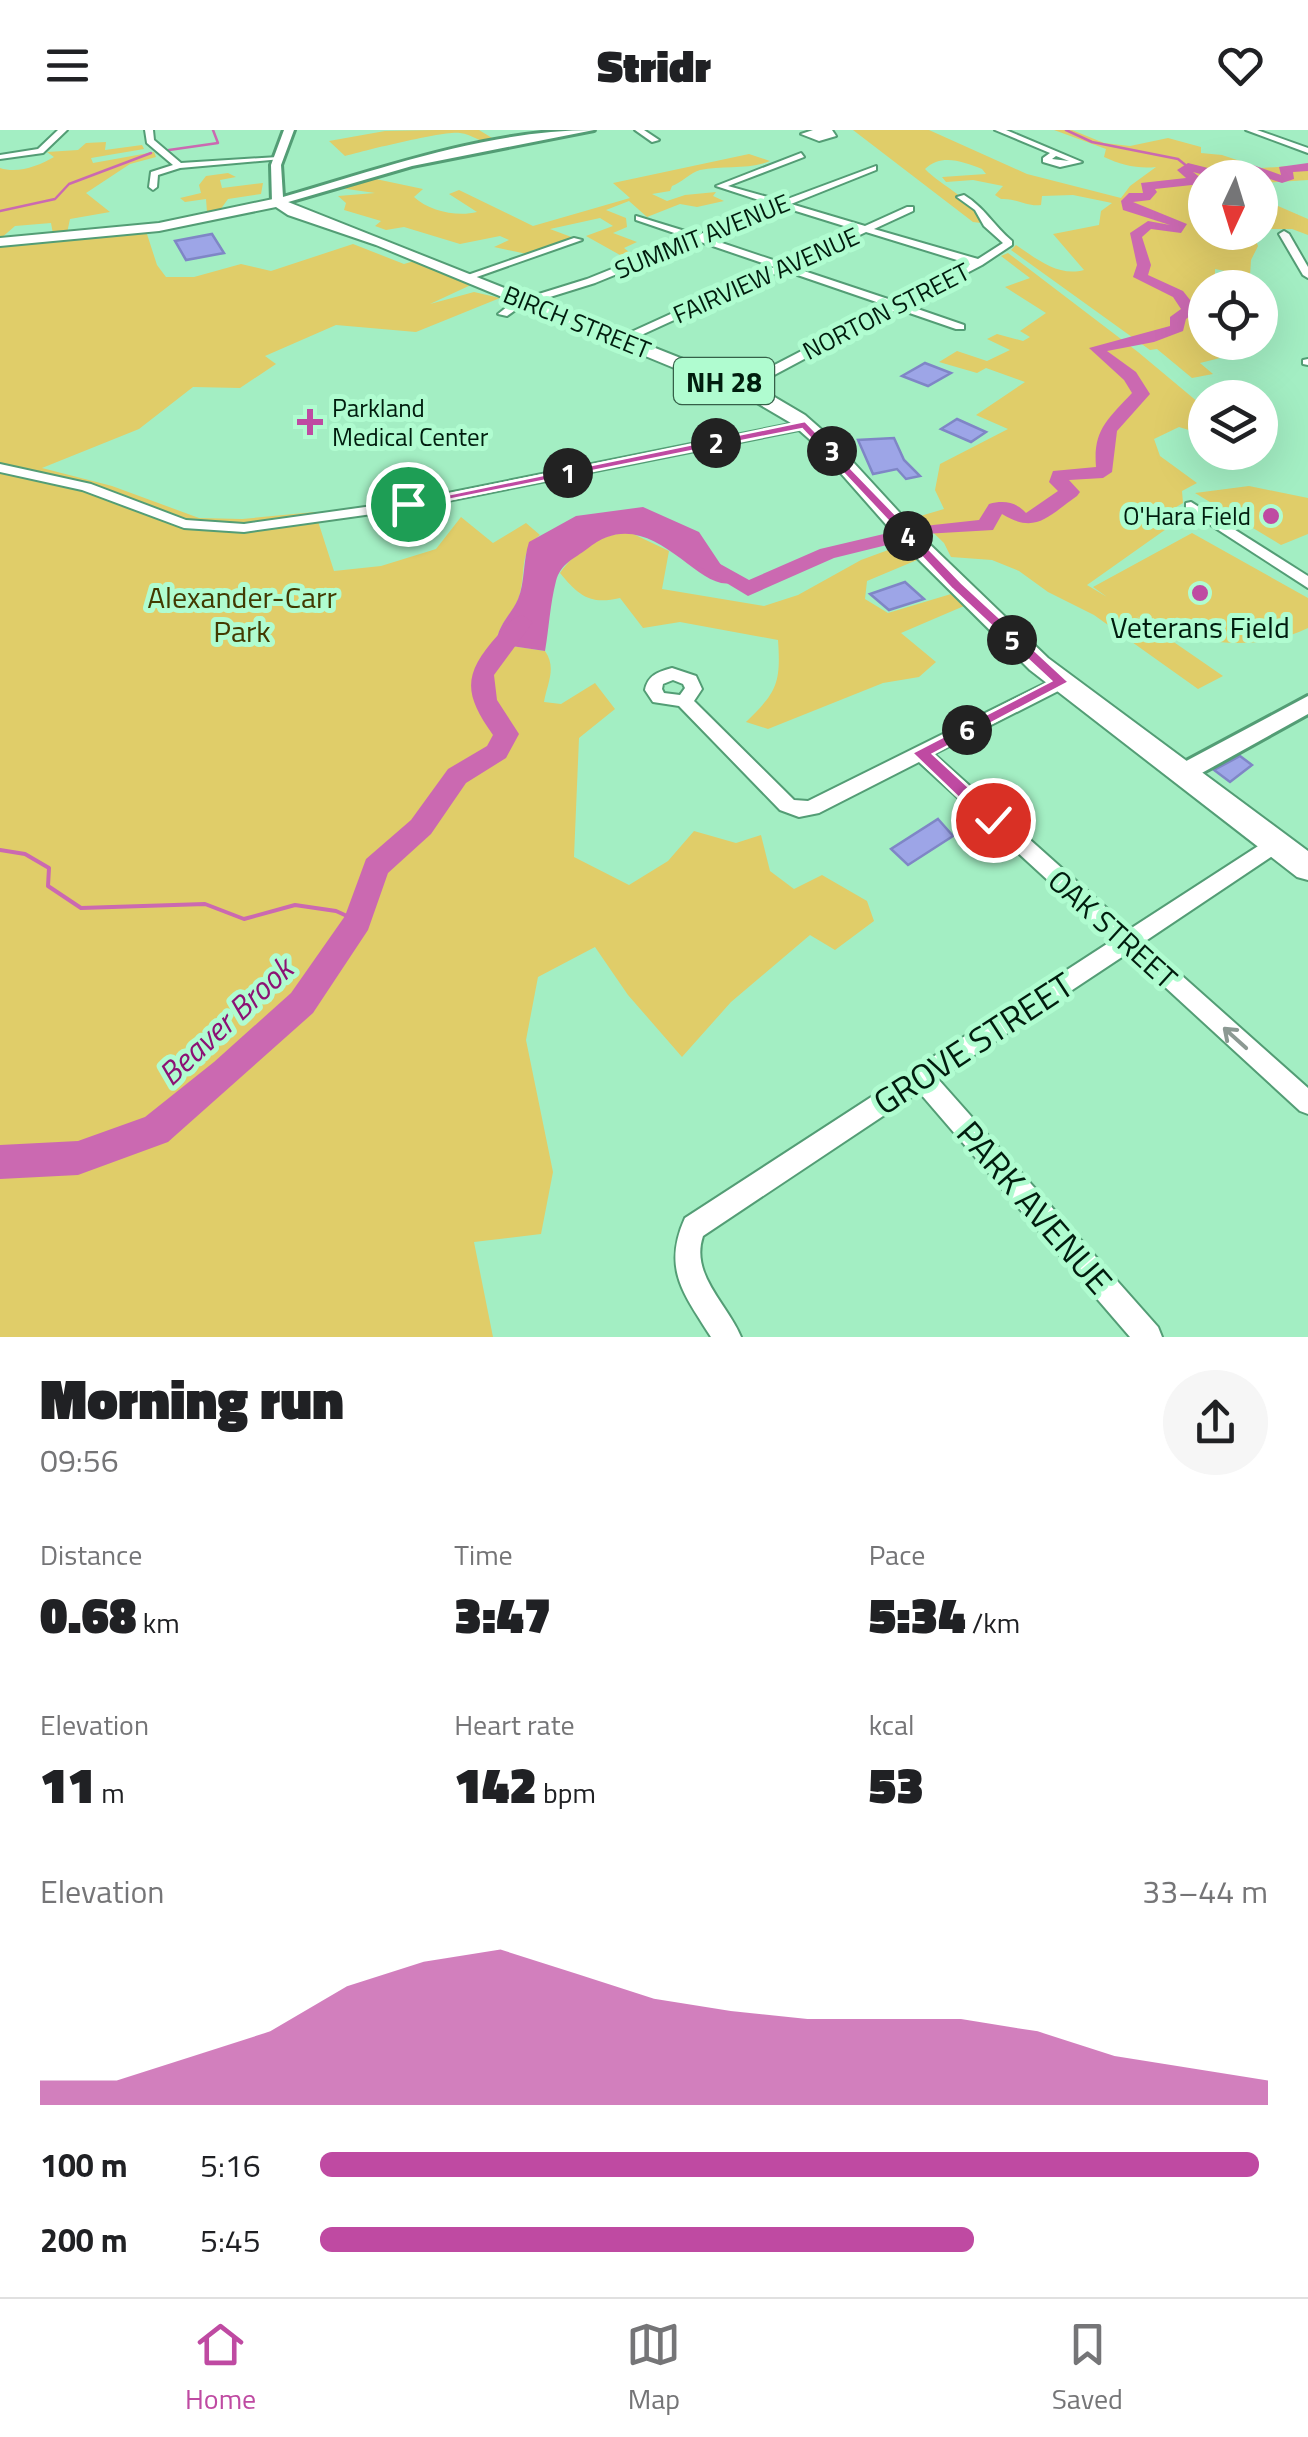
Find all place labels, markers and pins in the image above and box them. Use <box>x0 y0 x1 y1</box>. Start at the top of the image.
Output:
place label: Parkland Medical Center <box>332 389 489 456</box>
marker: Parkland Medical Center <box>297 409 323 435</box>
pin: 2 <box>691 418 741 468</box>
pin: 3 <box>807 426 857 476</box>
pin: 1 <box>543 448 593 498</box>
pin <box>366 462 451 547</box>
place label: O'Hara Field <box>1123 497 1251 535</box>
marker: O'Hara Field <box>1260 505 1282 527</box>
pin: 4 <box>883 511 933 561</box>
marker: Veterans Field <box>1189 582 1211 604</box>
place label: Veterans Field <box>1110 604 1290 650</box>
pin: 5 <box>987 615 1037 665</box>
pin: 6 <box>942 705 992 755</box>
pin <box>951 778 1036 863</box>

